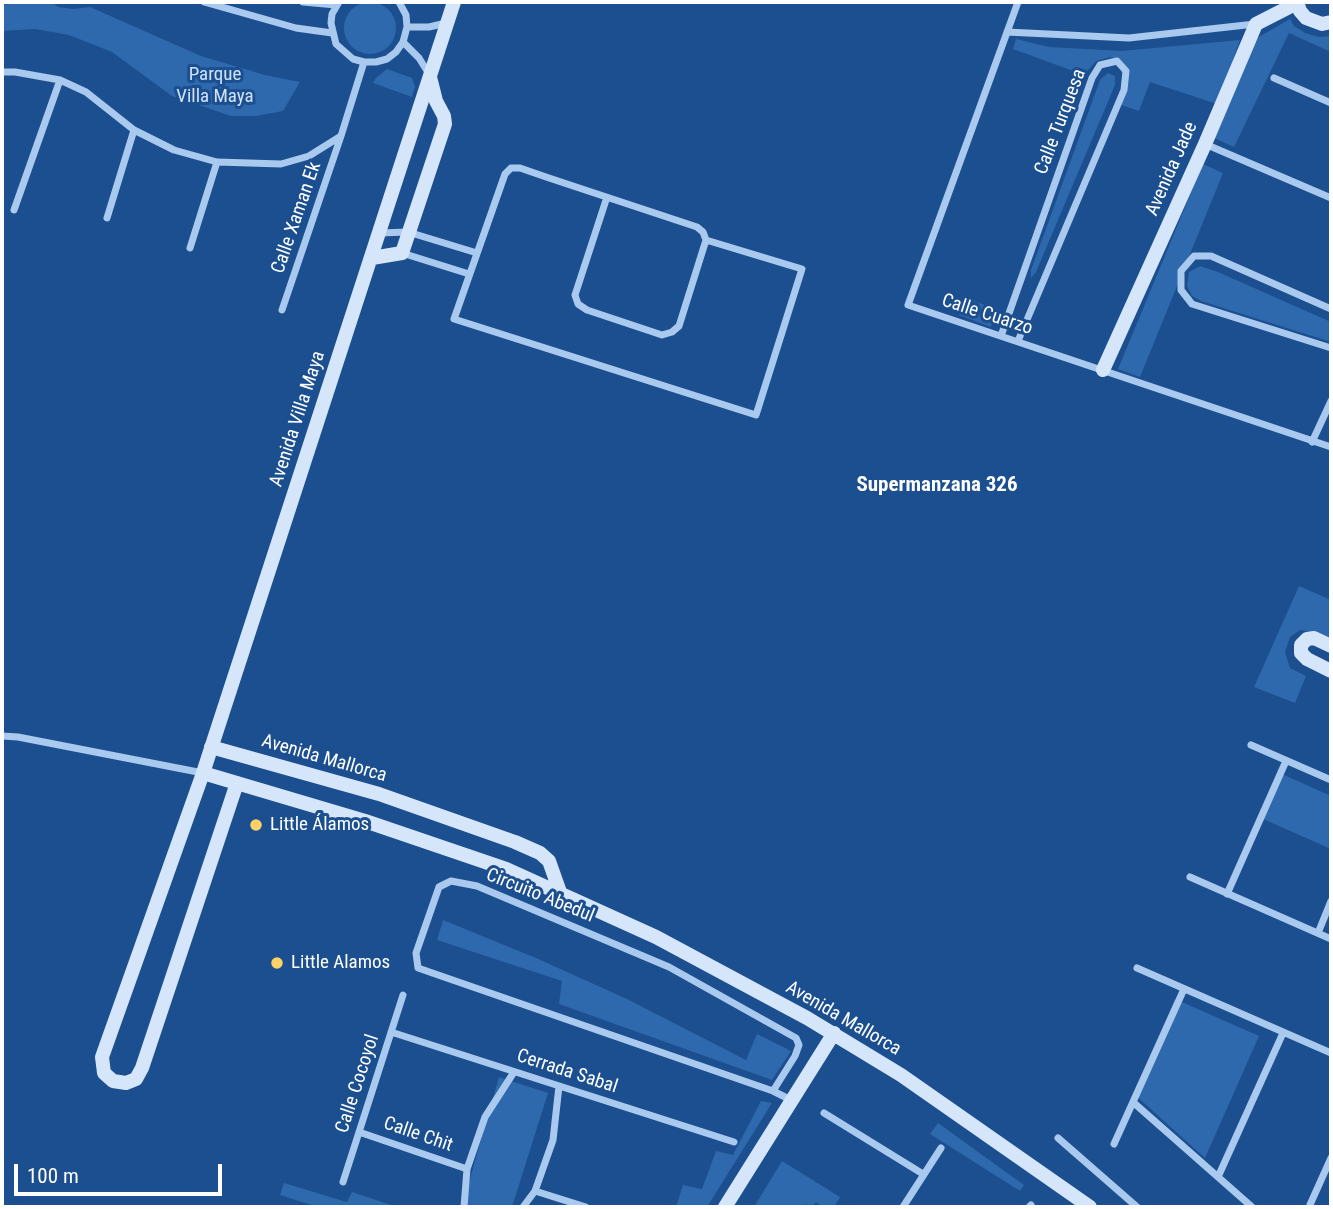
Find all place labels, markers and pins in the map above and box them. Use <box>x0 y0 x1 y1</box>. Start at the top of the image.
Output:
place label: Little Álamos <box>270 814 369 836</box>
marker: Little Álamos <box>248 817 264 833</box>
place label: Little Alamos <box>291 952 390 974</box>
marker: Little Alamos <box>269 955 285 971</box>

